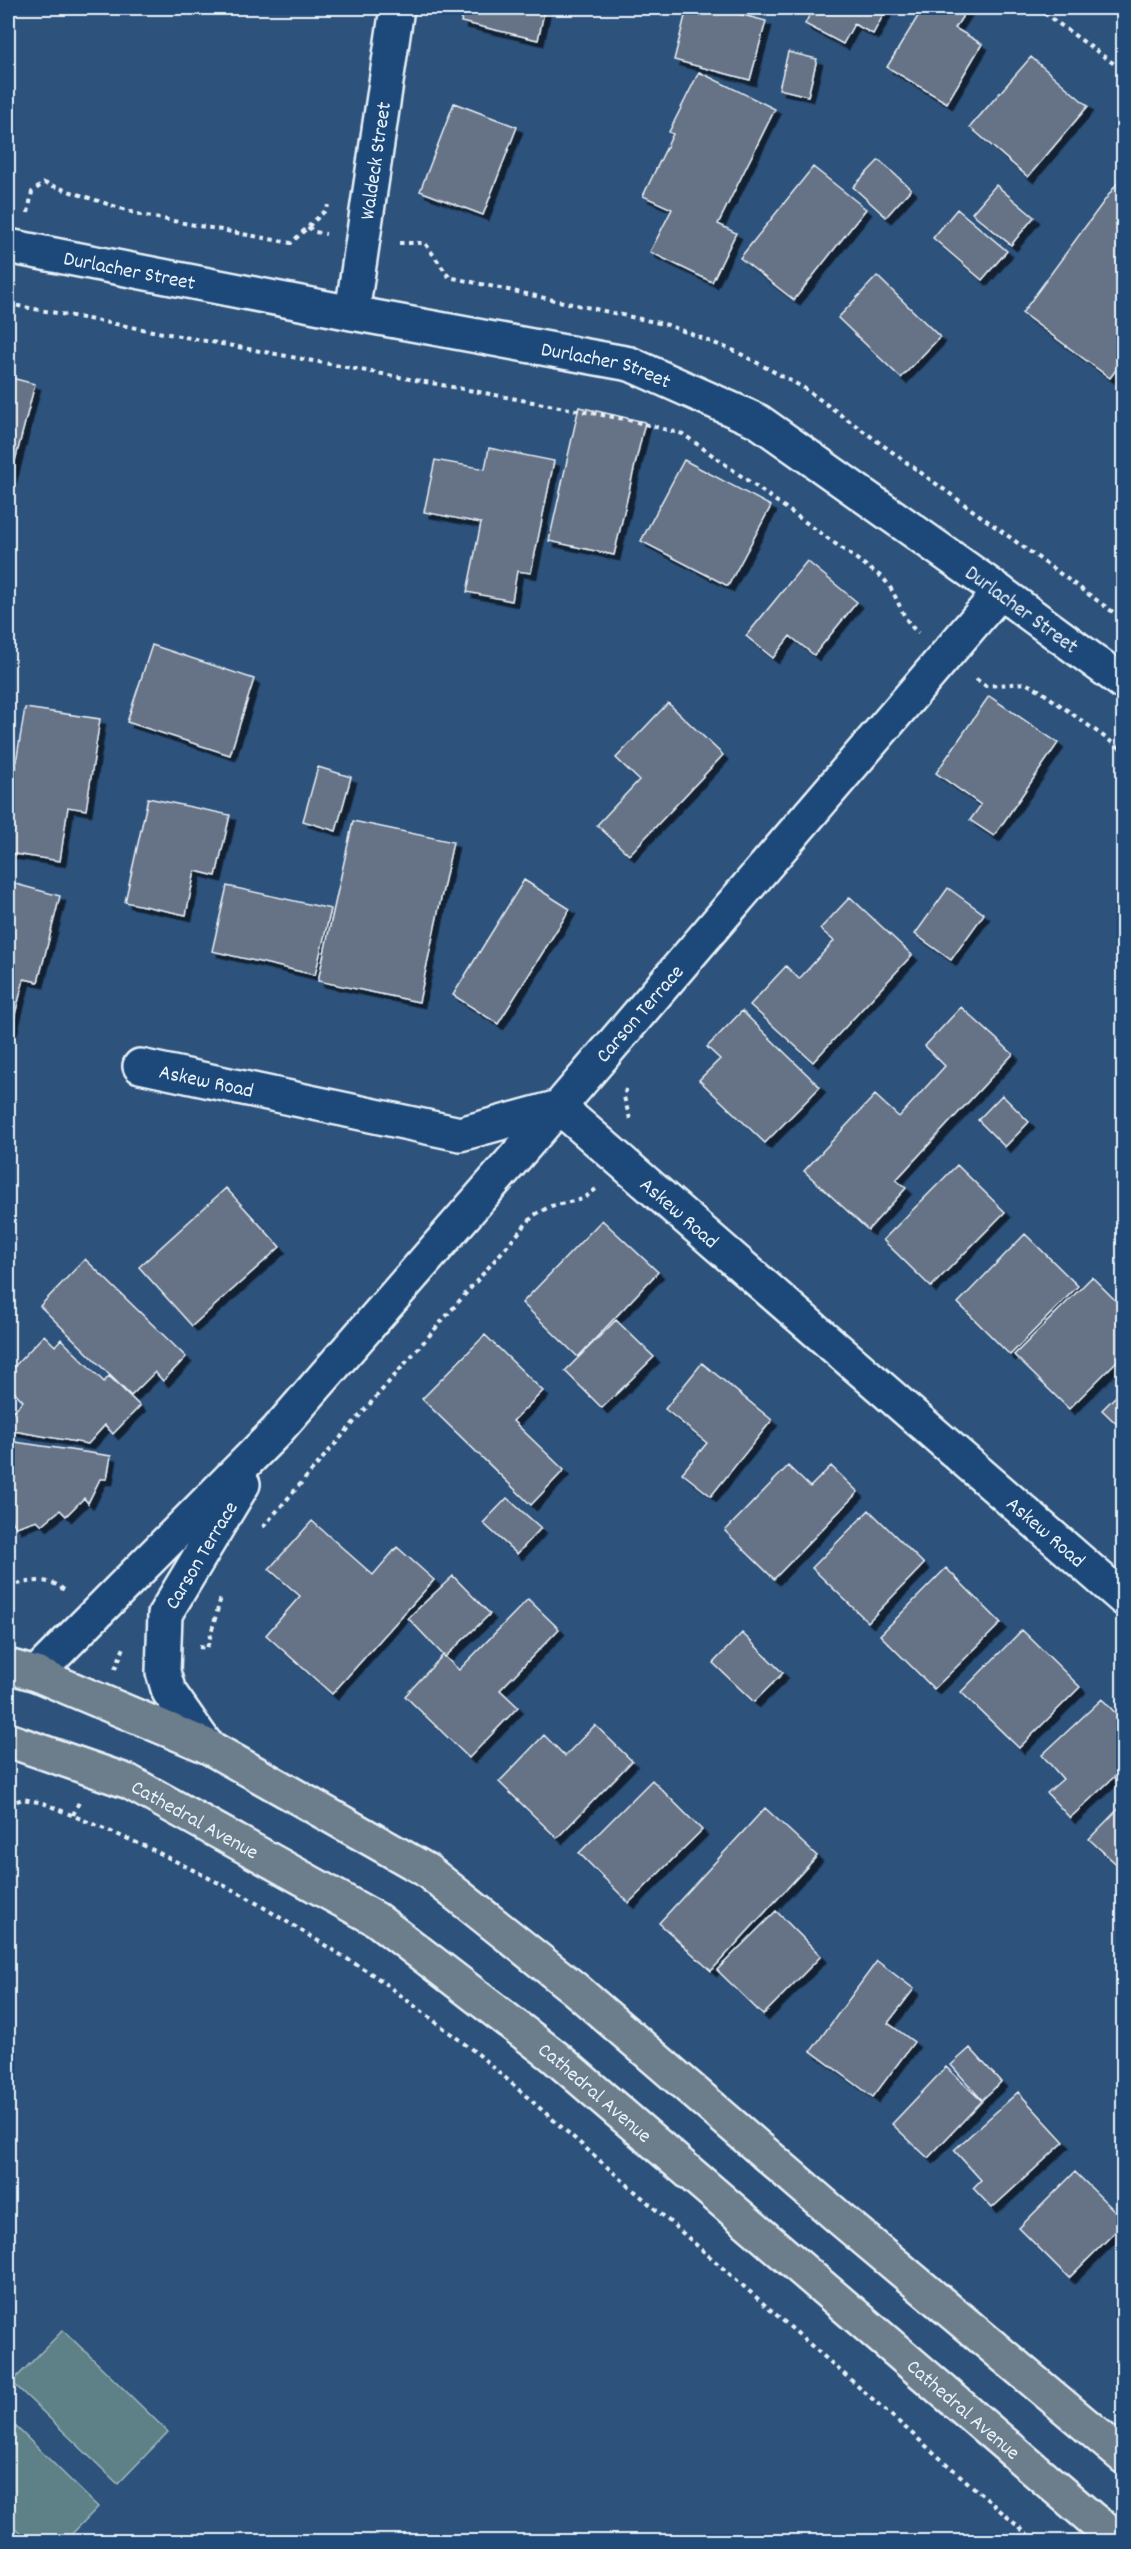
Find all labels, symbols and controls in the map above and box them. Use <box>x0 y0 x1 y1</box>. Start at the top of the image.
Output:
street label: Waldeck Street <box>354 100 401 222</box>
street label: Durlacher Street <box>61 245 198 300</box>
street label: Durlacher Street <box>538 336 675 398</box>
street label: Durlacher Street <box>957 560 1083 663</box>
street label: Carson Terrace <box>590 959 692 1071</box>
street label: Askew Road <box>156 1058 256 1108</box>
street label: Askew Road <box>632 1172 724 1257</box>
street label: Askew Road <box>998 1491 1090 1576</box>
street label: Carson Terrace <box>159 1496 247 1616</box>
street label: Cathedral Avenue <box>125 1774 263 1869</box>
street label: Cathedral Avenue <box>530 2037 657 2152</box>
street label: Cathedral Avenue <box>899 2353 1025 2469</box>

